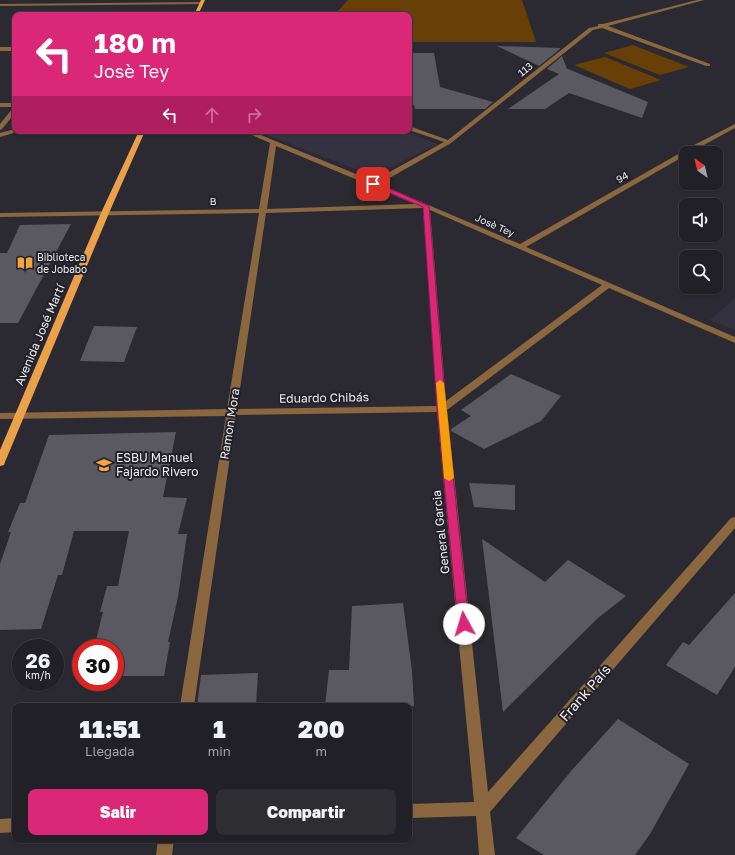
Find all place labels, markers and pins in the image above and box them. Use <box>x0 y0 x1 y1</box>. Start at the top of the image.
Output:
pin <box>356 167 390 201</box>
place label: Biblioteca de Jobabo <box>37 251 87 275</box>
library icon: Biblioteca de Jobabo <box>16 254 34 272</box>
place label: ESBU Manuel Fajardo Rivero <box>116 450 198 479</box>
school or university icon: ESBU Manuel Fajardo Rivero <box>95 456 113 474</box>

